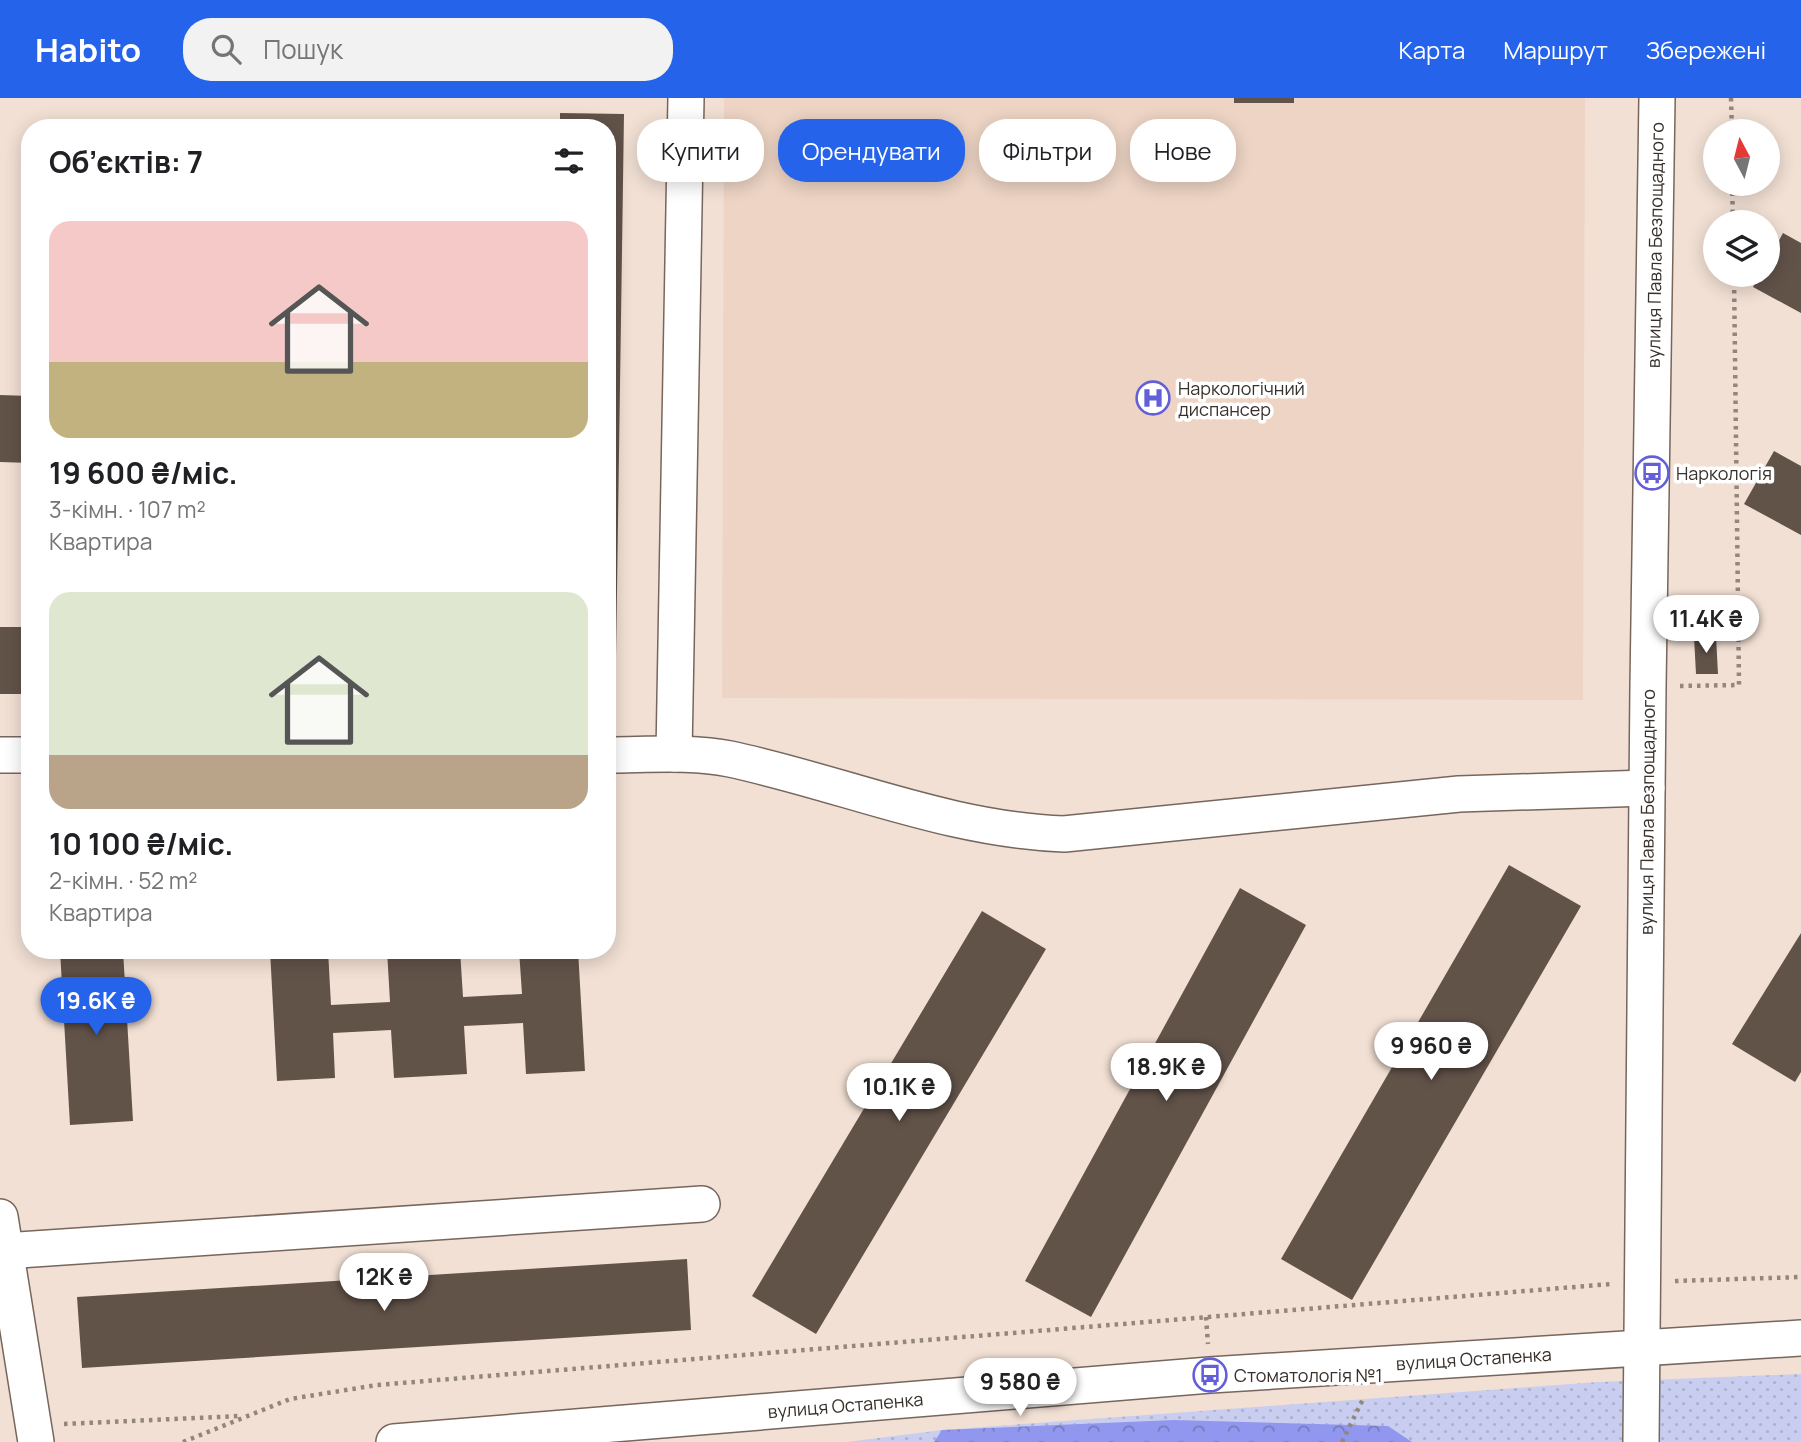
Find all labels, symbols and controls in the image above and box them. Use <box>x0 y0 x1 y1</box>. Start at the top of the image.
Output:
search box <box>183 18 673 81</box>
text: Habito <box>35 27 141 72</box>
icon: search <box>207 30 245 68</box>
text: Пошук <box>263 31 343 67</box>
text: Карта <box>1399 33 1465 66</box>
text: Маршрут <box>1503 33 1608 66</box>
text: Збережені <box>1646 33 1766 66</box>
chip: Купити <box>637 119 764 182</box>
chip: Орендувати <box>778 119 965 182</box>
chip: Фільтри <box>979 119 1116 182</box>
chip: Нове <box>1130 119 1236 182</box>
north arrow <box>1703 119 1780 196</box>
map controls <box>1703 119 1780 287</box>
street label: вулиця Павла Безпощадного <box>1641 122 1669 368</box>
text: Об’єктів: 7 <box>49 141 203 182</box>
icon: filters <box>550 142 588 180</box>
button: layers <box>1703 210 1780 287</box>
icon: home <box>256 266 382 392</box>
place label: Наркологічний диспансер <box>1178 376 1305 421</box>
hospital icon: Наркологічний диспансер <box>1134 379 1172 417</box>
text: 19 600 ₴/міс. <box>49 452 238 493</box>
bus stop icon: Наркологія <box>1633 454 1671 492</box>
place label: Наркологія <box>1676 461 1772 485</box>
text: 3-кімн. · 107 m² <box>49 493 206 525</box>
text: Квартира <box>49 525 153 557</box>
pin: 11.4K ₴ <box>1641 596 1771 655</box>
text: 11.4K ₴ <box>1669 602 1743 634</box>
icon: home <box>256 637 382 763</box>
street label: вулиця Павла Безпощадного <box>1634 689 1660 935</box>
text: 10 100 ₴/міс. <box>49 823 233 864</box>
text: 2-кімн. · 52 m² <box>49 864 197 896</box>
text: Квартира <box>49 896 153 928</box>
pin: 19.6K ₴ <box>31 978 161 1037</box>
text: 19.6K ₴ <box>57 984 135 1016</box>
pin: 9 960 ₴ <box>1366 1023 1496 1082</box>
text: 9 960 ₴ <box>1390 1029 1472 1061</box>
pin: 18.9K ₴ <box>1101 1044 1231 1103</box>
text: 18.9K ₴ <box>1127 1050 1205 1082</box>
pin: 10.1K ₴ <box>834 1063 964 1123</box>
text: 10.1K ₴ <box>863 1070 935 1102</box>
pin: 12K ₴ <box>335 1254 433 1313</box>
text: 12K ₴ <box>355 1260 413 1292</box>
street label: вулиця Остапенка <box>1395 1342 1552 1375</box>
bus stop icon: Стоматологія №1 <box>1191 1356 1229 1394</box>
pin: 9 580 ₴ <box>955 1358 1085 1418</box>
place label: Стоматологія №1 <box>1234 1363 1383 1387</box>
text: 9 580 ₴ <box>980 1365 1060 1397</box>
street label: вулиця Остапенка <box>767 1387 924 1423</box>

